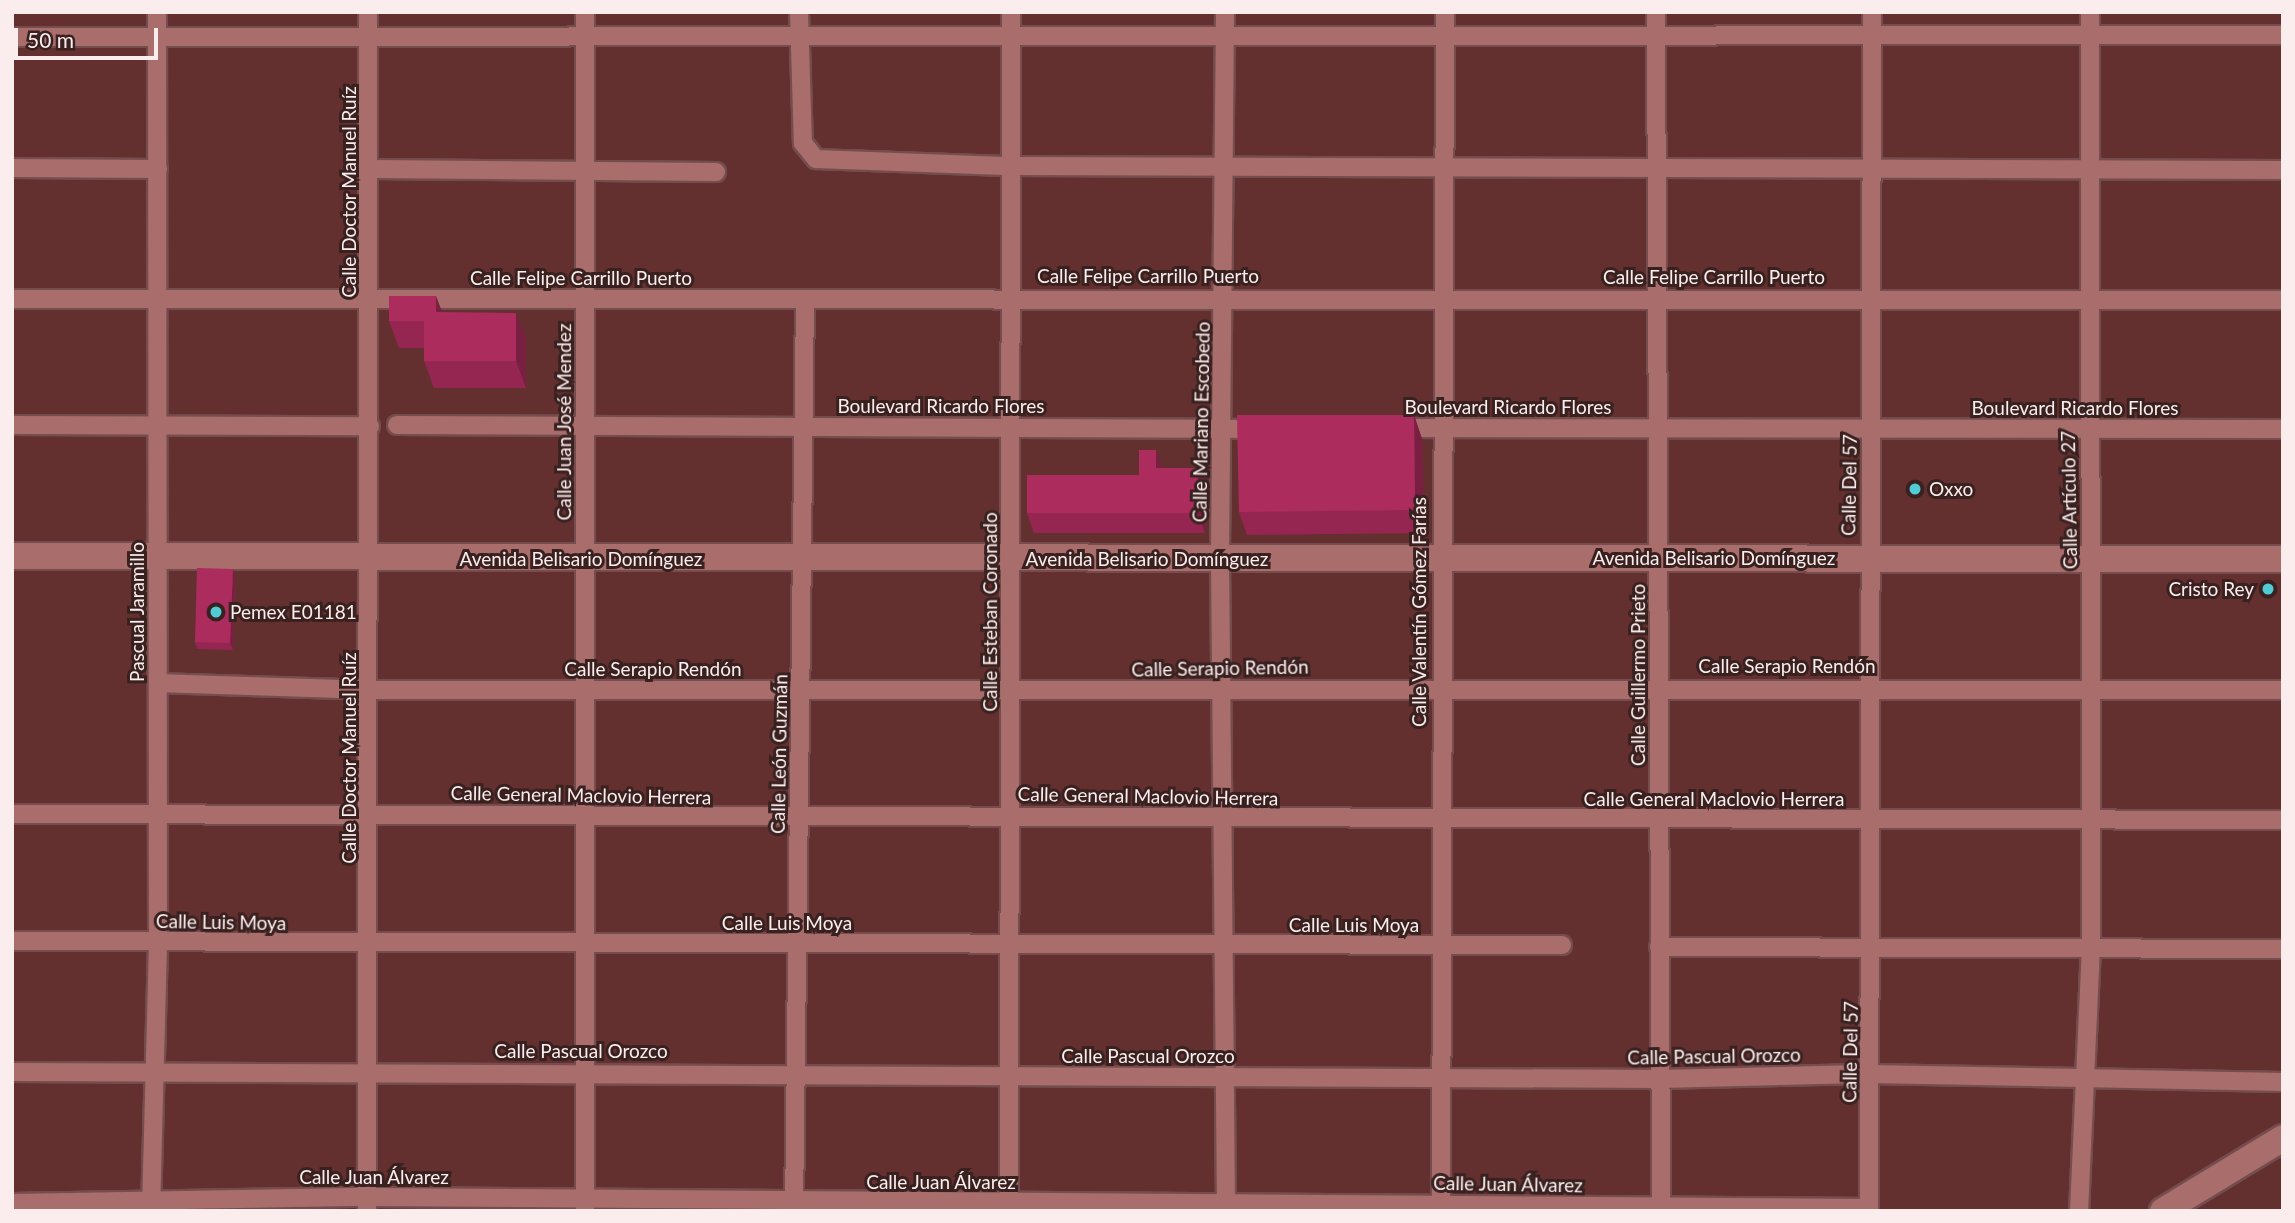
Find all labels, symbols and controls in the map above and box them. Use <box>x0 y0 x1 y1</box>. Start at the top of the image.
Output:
scale bar <box>18 14 161 58</box>
text: 50 m <box>27 27 74 52</box>
street label: Calle Doctor Manuel Ruíz <box>338 86 360 298</box>
street label: Calle Felipe Carrillo Puerto <box>1037 265 1259 287</box>
street label: Calle Felipe Carrillo Puerto <box>1603 266 1825 288</box>
street label: Calle Felipe Carrillo Puerto <box>470 267 692 289</box>
street label: Calle Mariano Escobedo <box>1188 321 1214 523</box>
street label: Calle Juan José Mendez <box>553 323 575 521</box>
street label: Boulevard Ricardo Flores <box>837 395 1045 417</box>
street label: Boulevard Ricardo Flores <box>1404 396 1612 418</box>
street label: Boulevard Ricardo Flores <box>1971 397 2179 419</box>
street label: Calle Artículo 27 <box>2056 430 2082 570</box>
street label: Calle Del 57 <box>1837 434 1861 536</box>
place label: Oxxo <box>1929 478 1973 500</box>
marker: Oxxo <box>1907 481 1923 497</box>
street label: Calle Valentín Gómez Farías <box>1408 497 1430 727</box>
street label: Calle Esteban Coronado <box>979 512 1001 712</box>
street label: Pascual Jaramillo <box>126 542 148 682</box>
street label: Avenida Belisario Domínguez <box>1593 547 1835 569</box>
street label: Avenida Belisario Domínguez <box>460 548 702 570</box>
street label: Avenida Belisario Domínguez <box>1026 548 1268 570</box>
place label: Cristo Rey <box>2168 578 2254 600</box>
marker: Cristo Rey <box>2260 581 2276 597</box>
street label: Calle Guillermo Prieto <box>1627 584 1649 766</box>
place label: Pemex E01181 <box>230 601 357 623</box>
marker: Pemex E01181 <box>208 604 224 620</box>
street label: Calle Doctor Manuel Ruíz <box>338 652 360 864</box>
street label: Calle Serapio Rendón <box>1131 655 1309 681</box>
street label: Calle Serapio Rendón <box>1698 655 1876 677</box>
street label: Calle Serapio Rendón <box>564 658 742 680</box>
street label: Calle León Guzmán <box>766 674 792 834</box>
street label: Calle General Maclovio Herrera <box>450 781 712 809</box>
street label: Calle General Maclovio Herrera <box>1017 782 1279 810</box>
street label: Calle General Maclovio Herrera <box>1584 788 1844 810</box>
street label: Calle Luis Moya <box>156 909 286 935</box>
street label: Calle Luis Moya <box>722 912 852 934</box>
street label: Calle Luis Moya <box>1289 914 1419 936</box>
street label: Calle Del 57 <box>1838 1001 1862 1103</box>
street label: Calle Pascual Orozco <box>494 1040 668 1062</box>
street label: Calle Pascual Orozco <box>1627 1043 1801 1069</box>
street label: Calle Pascual Orozco <box>1061 1045 1235 1067</box>
street label: Calle Juan Álvarez <box>299 1166 449 1188</box>
street label: Calle Juan Álvarez <box>866 1171 1016 1193</box>
street label: Calle Juan Álvarez <box>1432 1171 1584 1197</box>

